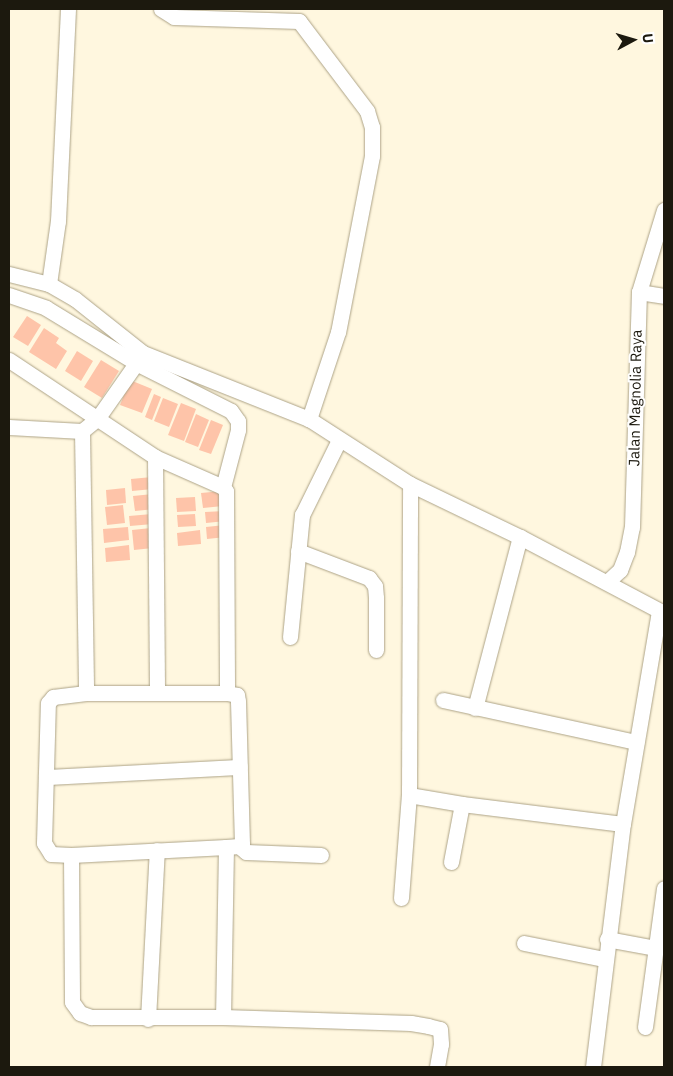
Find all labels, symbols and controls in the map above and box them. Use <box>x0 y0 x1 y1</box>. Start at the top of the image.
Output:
north arrow <box>608 15 658 65</box>
text: U <box>638 33 657 44</box>
street label: Jalan Magnolia Raya <box>625 329 645 467</box>

